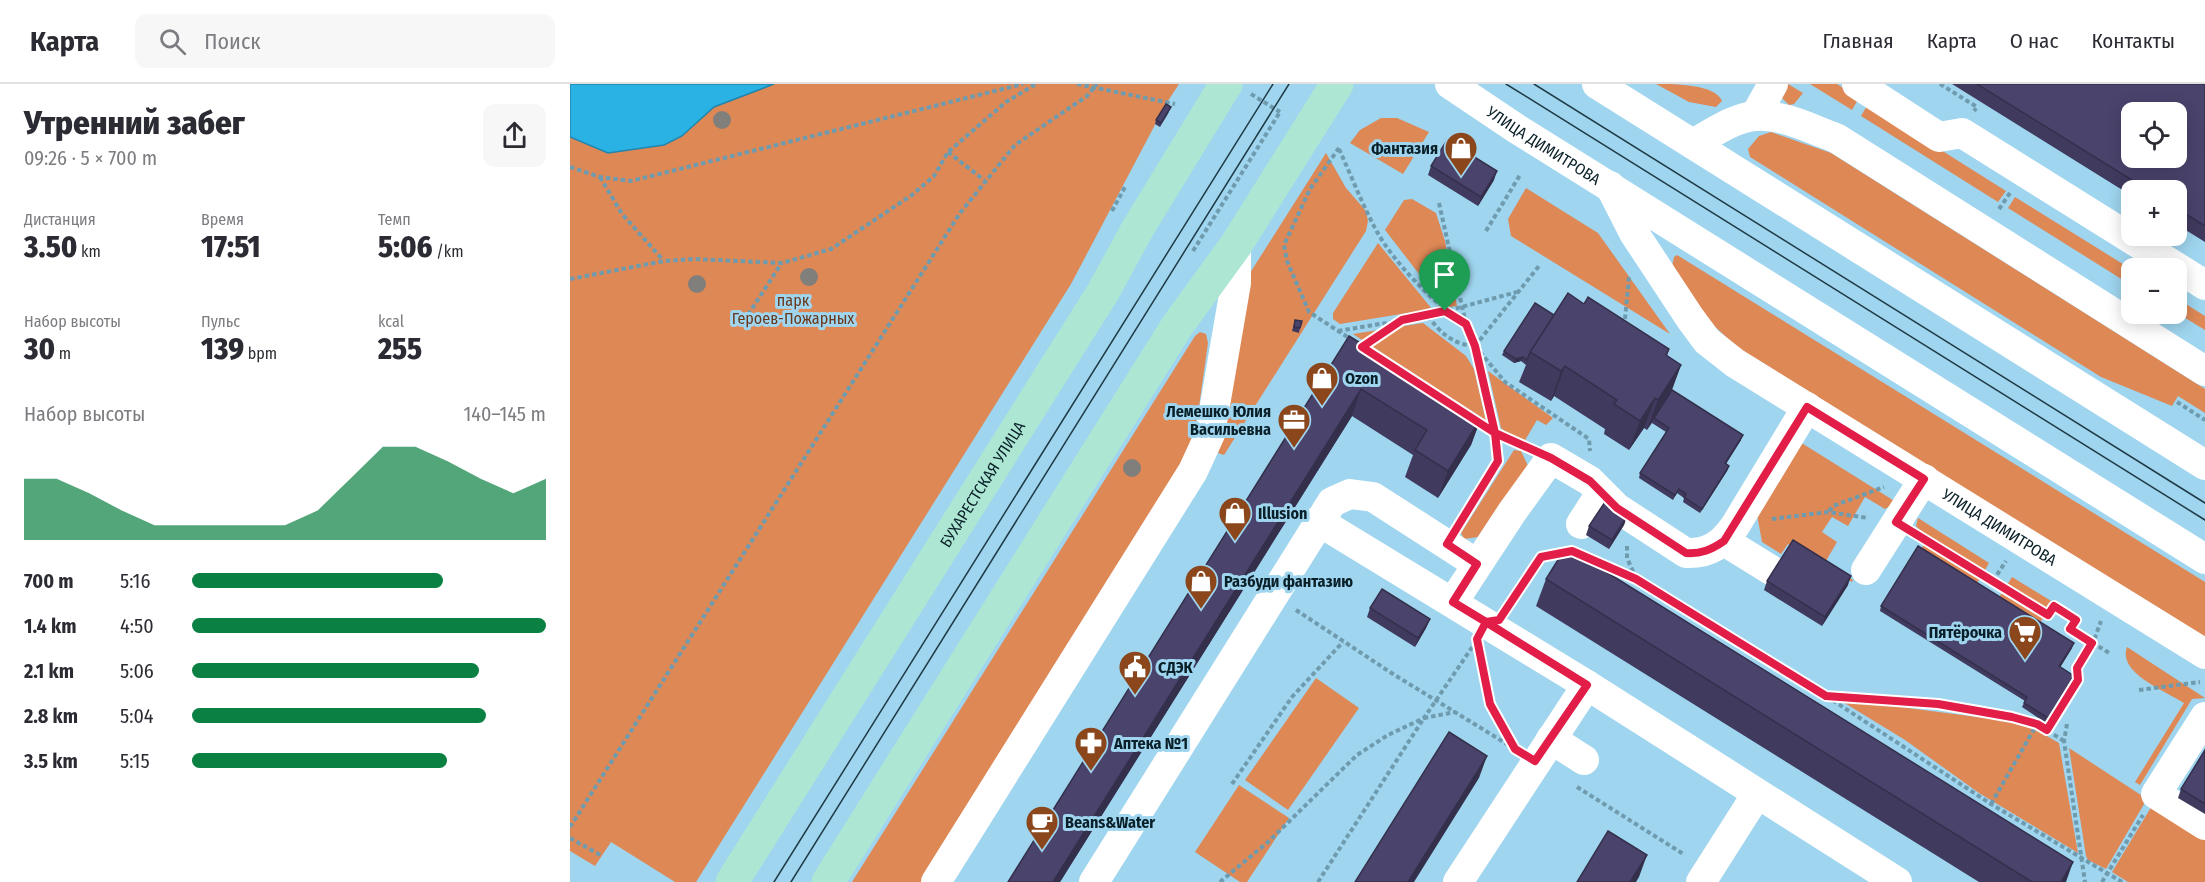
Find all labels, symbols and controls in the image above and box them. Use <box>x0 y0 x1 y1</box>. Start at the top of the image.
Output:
search box <box>135 14 555 68</box>
text: Карта <box>30 25 99 58</box>
icon: search <box>156 25 189 58</box>
text: Поиск <box>204 28 261 55</box>
text: Главная <box>1823 28 1894 54</box>
text: Карта <box>1927 28 1977 54</box>
text: О нас <box>2010 28 2058 54</box>
text: Контакты <box>2091 28 2175 54</box>
street label: УЛИЦА ДИМИТРОВА <box>1482 102 1604 189</box>
map controls <box>2121 102 2187 324</box>
button: locate <box>2121 102 2187 168</box>
text: Утренний забег <box>24 103 245 143</box>
button: share <box>483 104 546 167</box>
shop icon: Фантазия <box>1443 130 1479 177</box>
place label: Фантазия <box>1371 139 1438 158</box>
text: 09:26 · 5 × 700 m <box>24 146 157 170</box>
button: + <box>2121 180 2187 246</box>
text: Дистанция <box>24 210 96 229</box>
text: Время <box>201 210 244 229</box>
text: Темп <box>378 210 411 229</box>
text: 3.50 <box>24 229 77 265</box>
text: 17:51 <box>201 229 261 265</box>
text: 5:06 <box>378 229 433 265</box>
text: km <box>77 242 101 261</box>
text: /km <box>433 242 464 261</box>
pin <box>1419 249 1470 311</box>
icon: arrive <box>1428 258 1461 291</box>
button: − <box>2121 258 2187 324</box>
park label: парк Героев-Пожарных <box>732 291 854 328</box>
text: Набор высоты <box>24 312 121 331</box>
text: Пульс <box>201 312 240 331</box>
text: kcal <box>378 312 404 331</box>
text: 30 <box>24 331 55 367</box>
text: 139 <box>201 331 244 367</box>
text: 255 <box>378 331 422 367</box>
text: m <box>55 344 71 363</box>
text: bpm <box>244 344 277 363</box>
shop icon: Ozon <box>1304 360 1340 407</box>
place label: Ozon <box>1345 369 1378 388</box>
text: Набор высоты <box>24 402 145 426</box>
text: 140–145 m <box>463 402 546 426</box>
place label: Лемешко Юлия Васильевна <box>1166 402 1271 439</box>
office icon: Лемешко Юлия Васильевна <box>1276 402 1312 449</box>
street label: БУХАРЕСТСКАЯ УЛИЦА <box>936 417 1030 551</box>
street label: УЛИЦА ДИМИТРОВА <box>1938 484 2061 570</box>
shop icon: Illusion <box>1217 495 1253 542</box>
place label: Illusion <box>1258 504 1307 523</box>
shop icon: Разбуди фантазию <box>1183 563 1219 610</box>
text: 700 m <box>24 569 74 593</box>
text: 5:16 <box>120 569 150 593</box>
place label: Разбуди фантазию <box>1224 572 1353 591</box>
text: 1.4 km <box>24 614 76 638</box>
text: 4:50 <box>120 614 154 638</box>
supermarket icon: Пятёрочка <box>2007 614 2043 661</box>
place label: Пятёрочка <box>1929 623 2002 642</box>
public building icon: СДЭК <box>1117 649 1153 696</box>
place label: СДЭК <box>1158 658 1194 677</box>
text: 2.1 km <box>24 659 74 683</box>
text: 5:06 <box>120 659 154 683</box>
text: 2.8 km <box>24 704 78 728</box>
text: 5:04 <box>120 704 154 728</box>
pharmacy icon: Аптека №1 <box>1073 725 1109 772</box>
place label: Аптека №1 <box>1113 734 1188 753</box>
text: 3.5 km <box>24 749 78 773</box>
text: 5:15 <box>120 749 150 773</box>
cafe icon: Beans&Water <box>1024 804 1060 851</box>
place label: Beans&Water <box>1065 813 1155 832</box>

